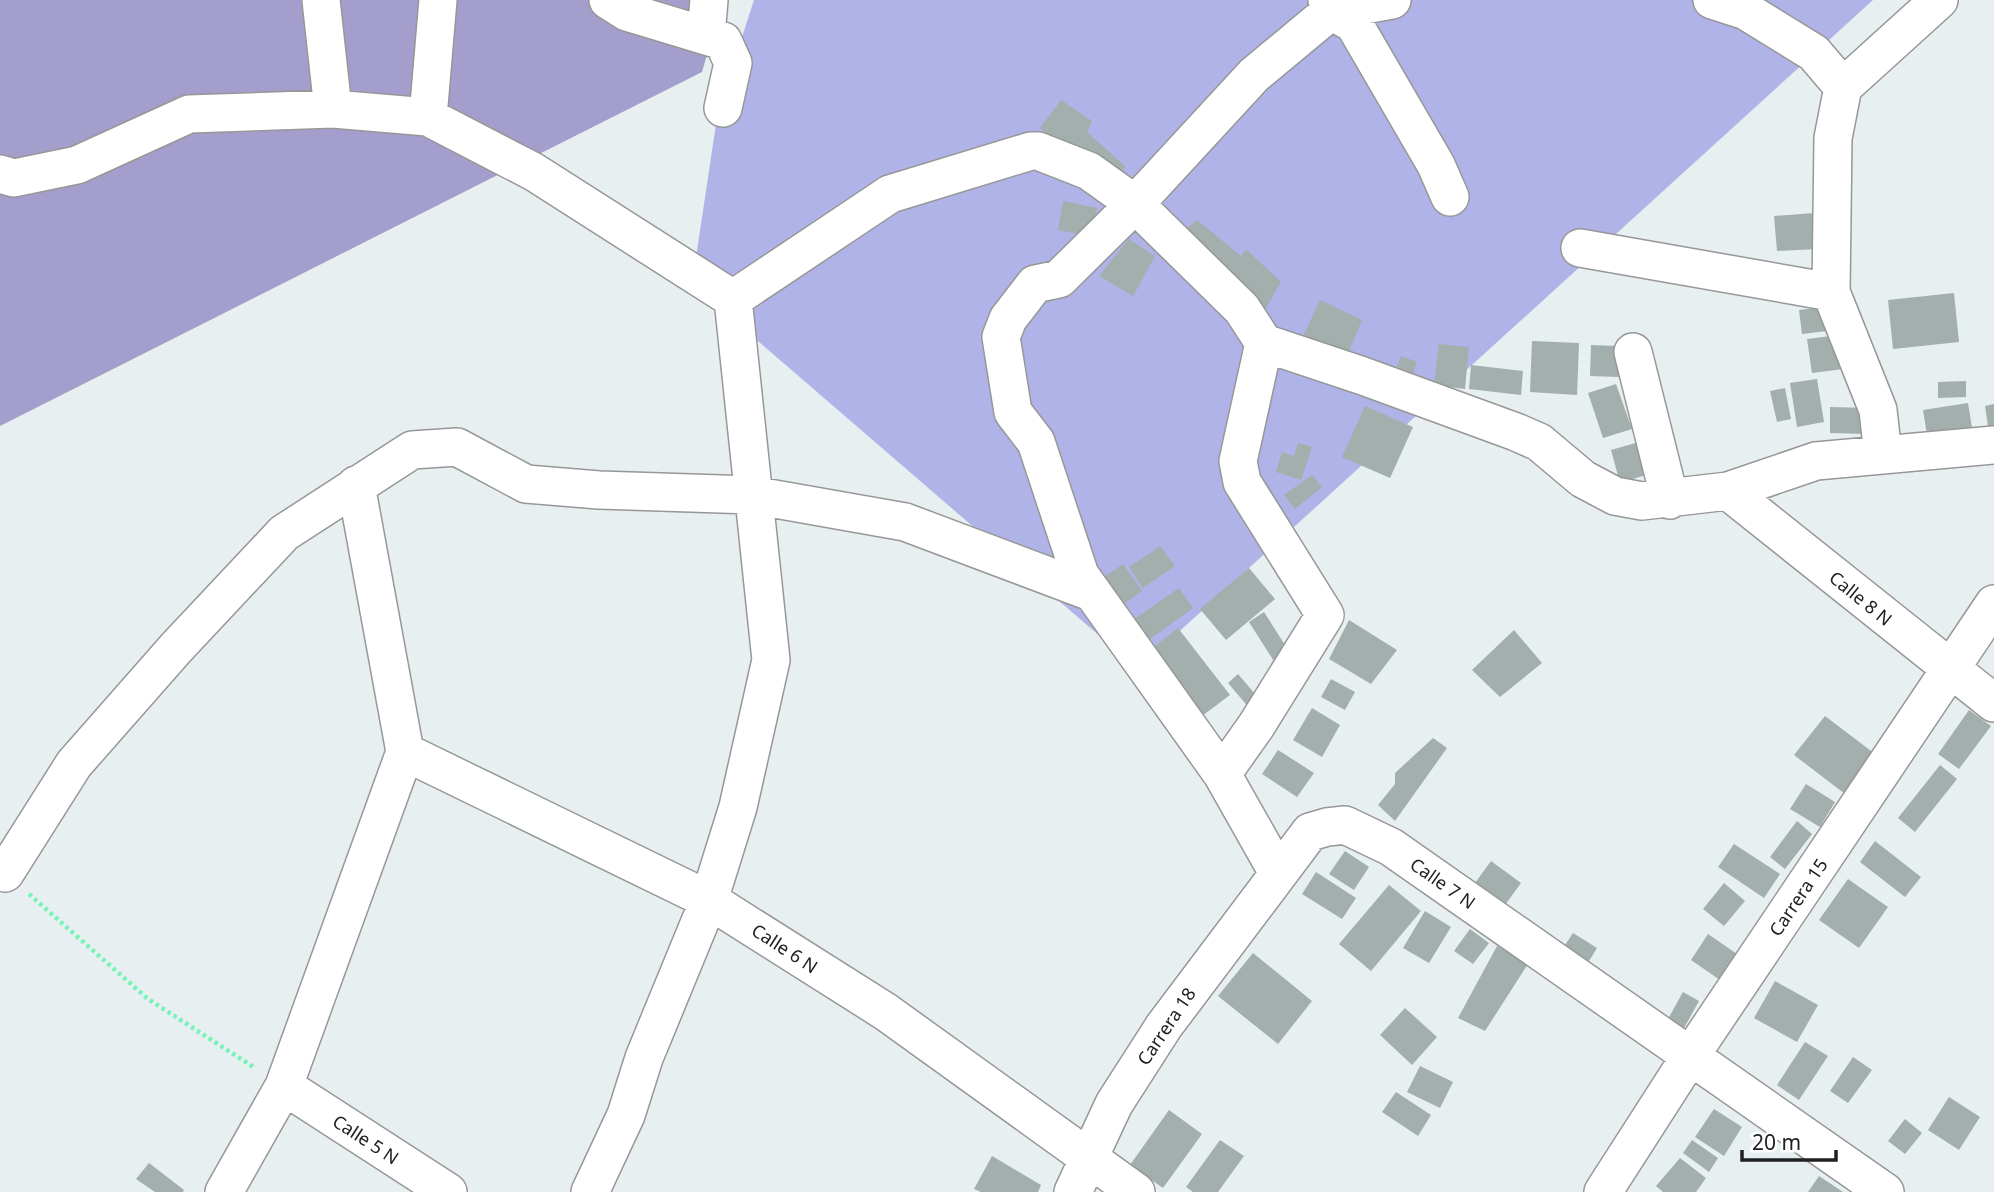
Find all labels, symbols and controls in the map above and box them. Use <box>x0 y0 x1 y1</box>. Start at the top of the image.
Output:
street label: Calle 8 N <box>1825 565 1897 631</box>
street label: Calle 7 N <box>1406 852 1480 914</box>
street label: Carrera 15 <box>1763 854 1833 940</box>
street label: Calle 6 N <box>747 918 823 978</box>
street label: Carrera 18 <box>1131 983 1201 1069</box>
street label: Calle 5 N <box>328 1109 404 1169</box>
scale bar <box>1742 1118 1836 1162</box>
text: 20 m <box>1752 1128 1801 1156</box>

